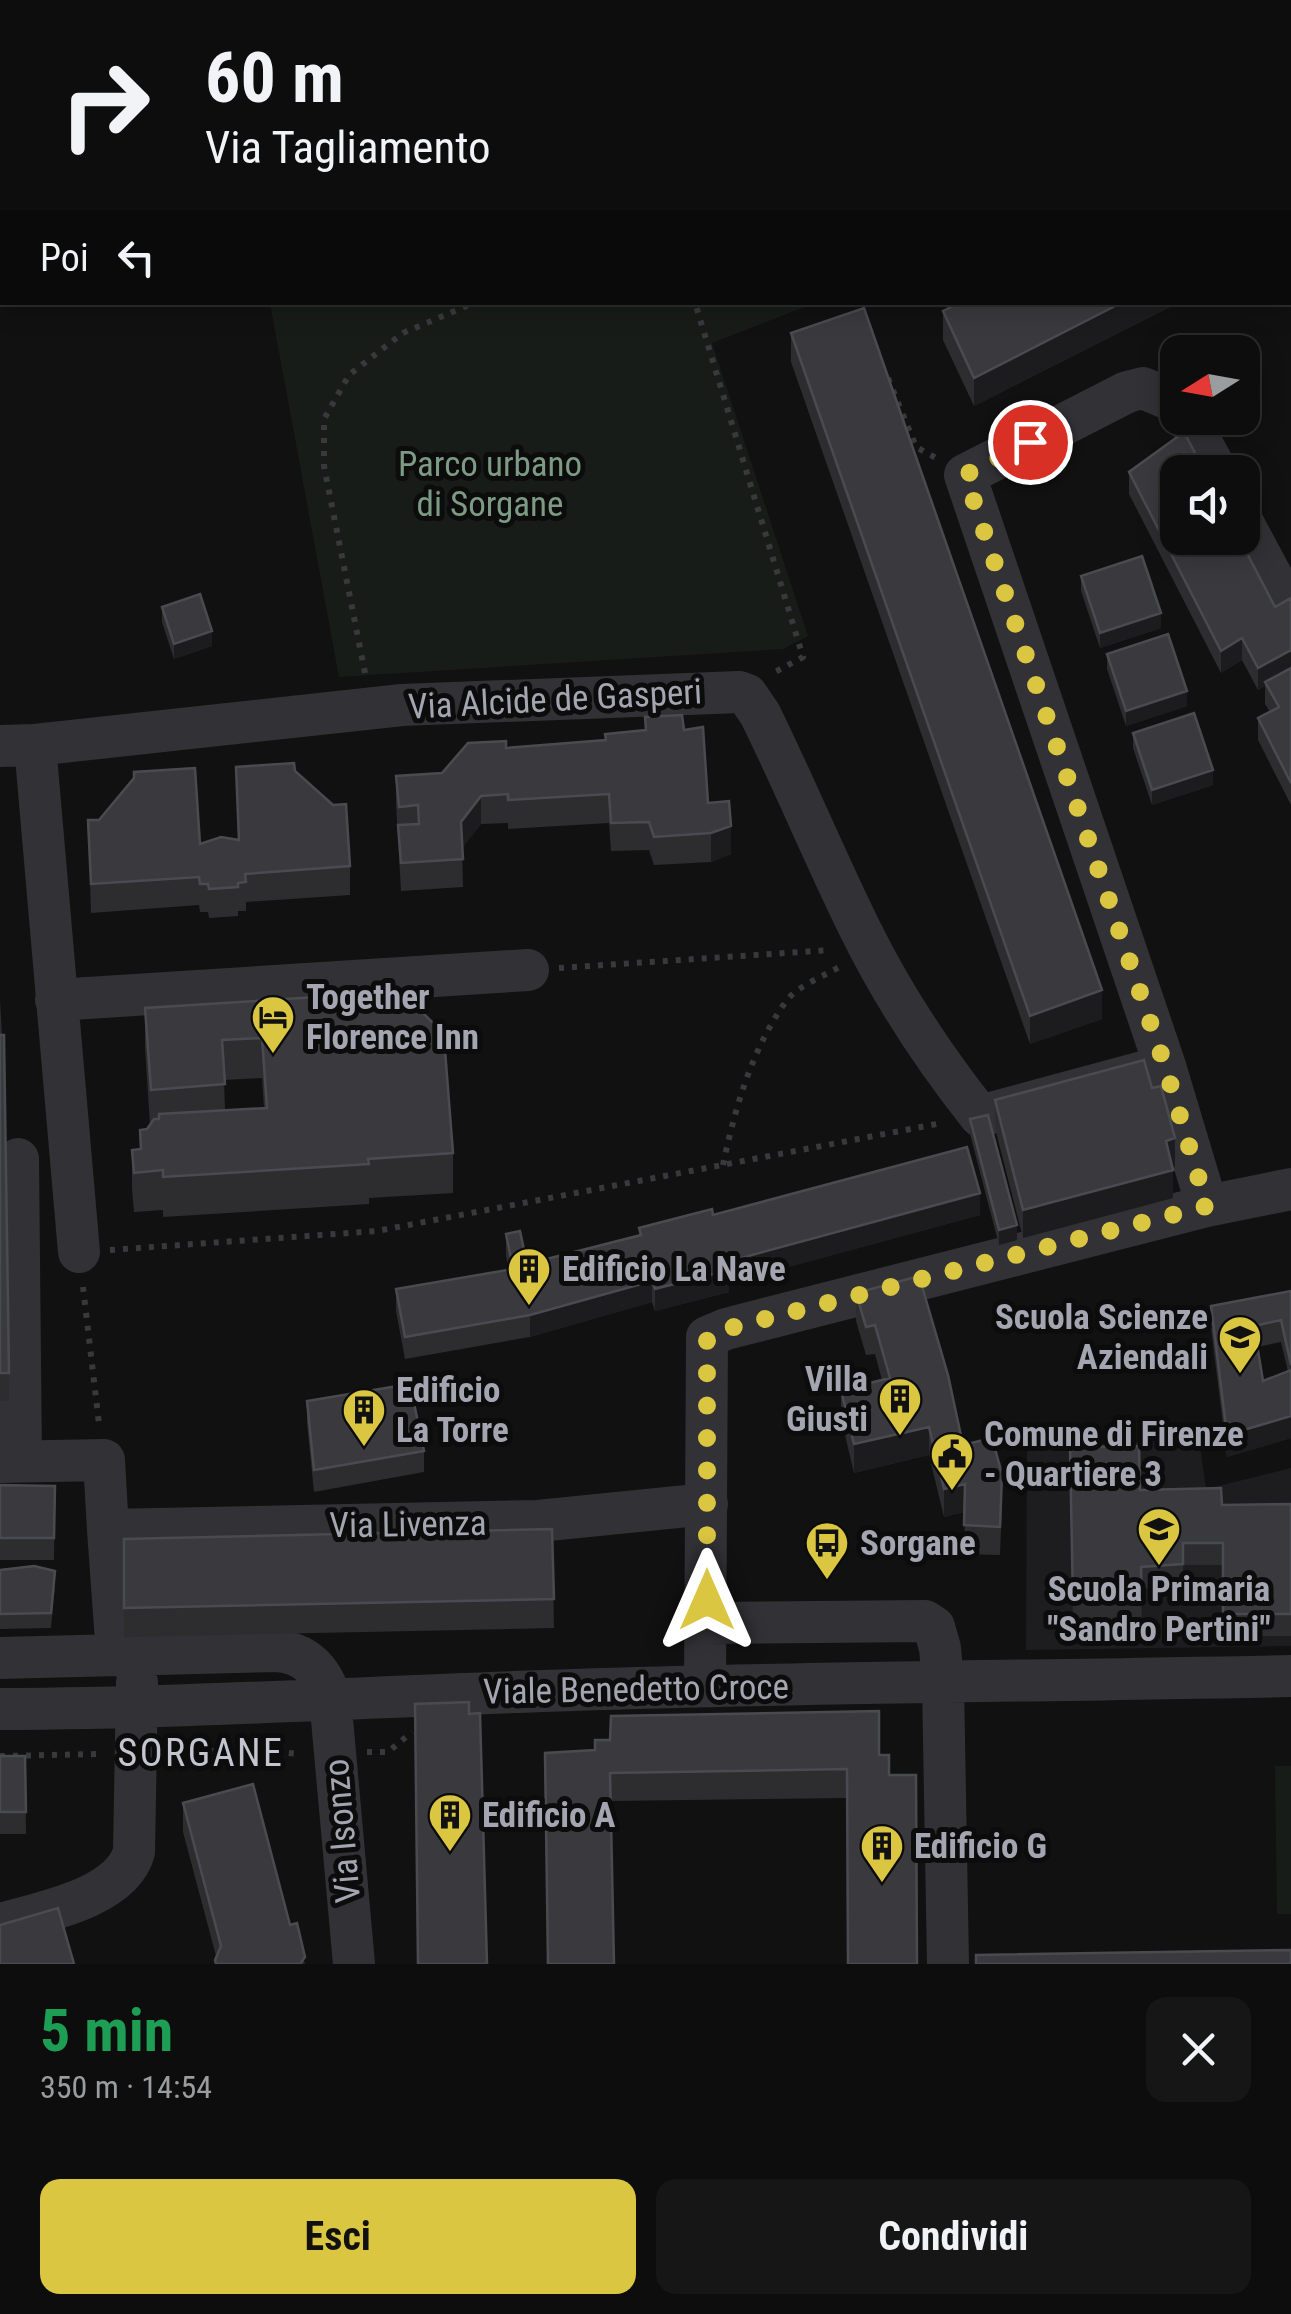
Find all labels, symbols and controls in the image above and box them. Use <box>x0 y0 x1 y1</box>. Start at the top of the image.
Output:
text: 60 m <box>205 37 344 119</box>
icon: right <box>40 40 170 170</box>
text: Via Tagliamento <box>205 121 491 174</box>
icon: left <box>109 230 164 285</box>
text: Poi <box>40 236 89 280</box>
north arrow <box>1160 335 1260 435</box>
map controls <box>1160 335 1260 555</box>
pin <box>988 400 1073 485</box>
icon: arrive <box>1003 415 1058 470</box>
park label: Parco urbano di Sorgane <box>398 444 582 525</box>
button: sound <box>1160 455 1260 555</box>
street label: Via Alcide de Gasperi <box>407 671 703 728</box>
place label: Together Florence Inn <box>306 977 479 1058</box>
hotel icon: Together Florence Inn <box>250 994 296 1055</box>
building icon: Edificio La Nave <box>506 1246 552 1307</box>
place label: Edificio La Nave <box>562 1249 786 1290</box>
place label: Scuola Scienze Aziendali <box>995 1297 1208 1378</box>
school or university icon: Scuola Scienze Aziendali <box>1217 1314 1263 1375</box>
place label: Villa Giusti <box>786 1359 868 1440</box>
place label: Edificio La Torre <box>396 1370 509 1451</box>
building icon: Villa Giusti <box>877 1376 923 1437</box>
building icon: Edificio La Torre <box>341 1387 387 1448</box>
place label: Comune di Firenze - Quartiere 3 <box>984 1414 1244 1495</box>
public building icon: Comune di Firenze - Quartiere 3 <box>929 1431 975 1492</box>
street label: Via Livenza <box>329 1503 487 1546</box>
school or university icon: Scuola Primaria "Sandro Pertini" <box>1136 1506 1182 1567</box>
bus stop icon: Sorgane <box>804 1520 850 1581</box>
place label: Sorgane <box>860 1523 976 1564</box>
position arrow <box>655 1548 759 1652</box>
place label: Scuola Primaria "Sandro Pertini" <box>1047 1569 1271 1650</box>
street label: Viale Benedetto Croce <box>483 1666 789 1713</box>
district label: SORGANE <box>117 1731 285 1775</box>
street label: Via Isonzo <box>316 1757 369 1905</box>
building icon: Edificio A <box>427 1792 473 1853</box>
place label: Edificio A <box>482 1795 615 1836</box>
building icon: Edificio G <box>859 1823 905 1884</box>
place label: Edificio G <box>914 1826 1047 1867</box>
text: 5 min <box>40 1995 173 2066</box>
button: close <box>1146 1997 1251 2102</box>
text: 350 m · 14:54 <box>40 2068 212 2106</box>
button: Esci <box>40 2179 636 2294</box>
button: Condividi <box>656 2179 1251 2294</box>

